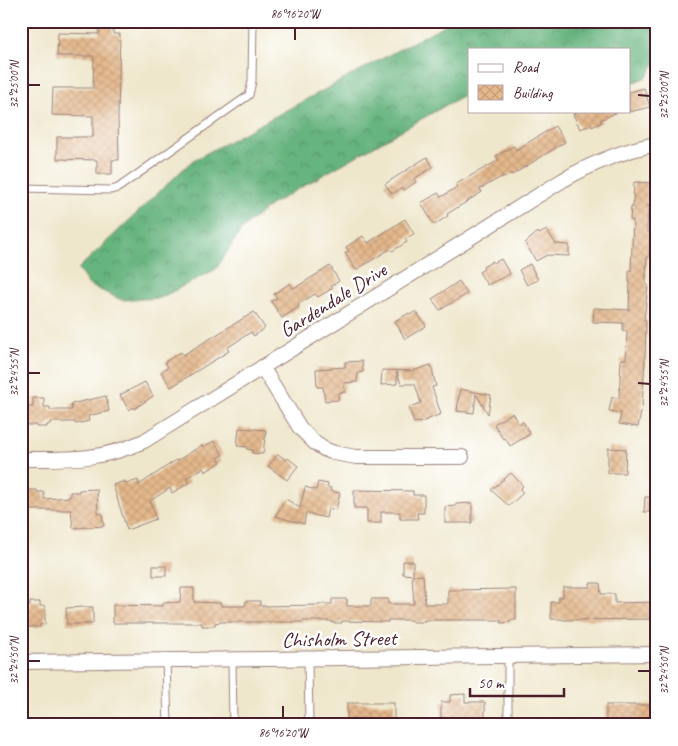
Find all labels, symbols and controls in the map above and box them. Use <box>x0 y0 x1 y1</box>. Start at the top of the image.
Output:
text: 86°16'20"W <box>271 6 322 22</box>
legend <box>468 48 630 112</box>
text: Road <box>513 58 540 77</box>
text: 32°25'00"N <box>6 60 22 109</box>
text: 32°25'00"N <box>656 71 672 120</box>
text: Building <box>513 84 553 103</box>
street label: Gardendale Drive <box>275 256 392 343</box>
text: 32°24'55"N <box>6 348 22 397</box>
text: 32°24'55"N <box>656 359 672 408</box>
street label: Chisholm Street <box>282 625 399 653</box>
text: 32°24'50"N <box>6 636 22 685</box>
text: 32°24'50"N <box>656 646 672 695</box>
scale bar <box>470 666 564 698</box>
text: 50 m <box>478 674 505 693</box>
text: 86°16'20"W <box>259 725 310 741</box>

